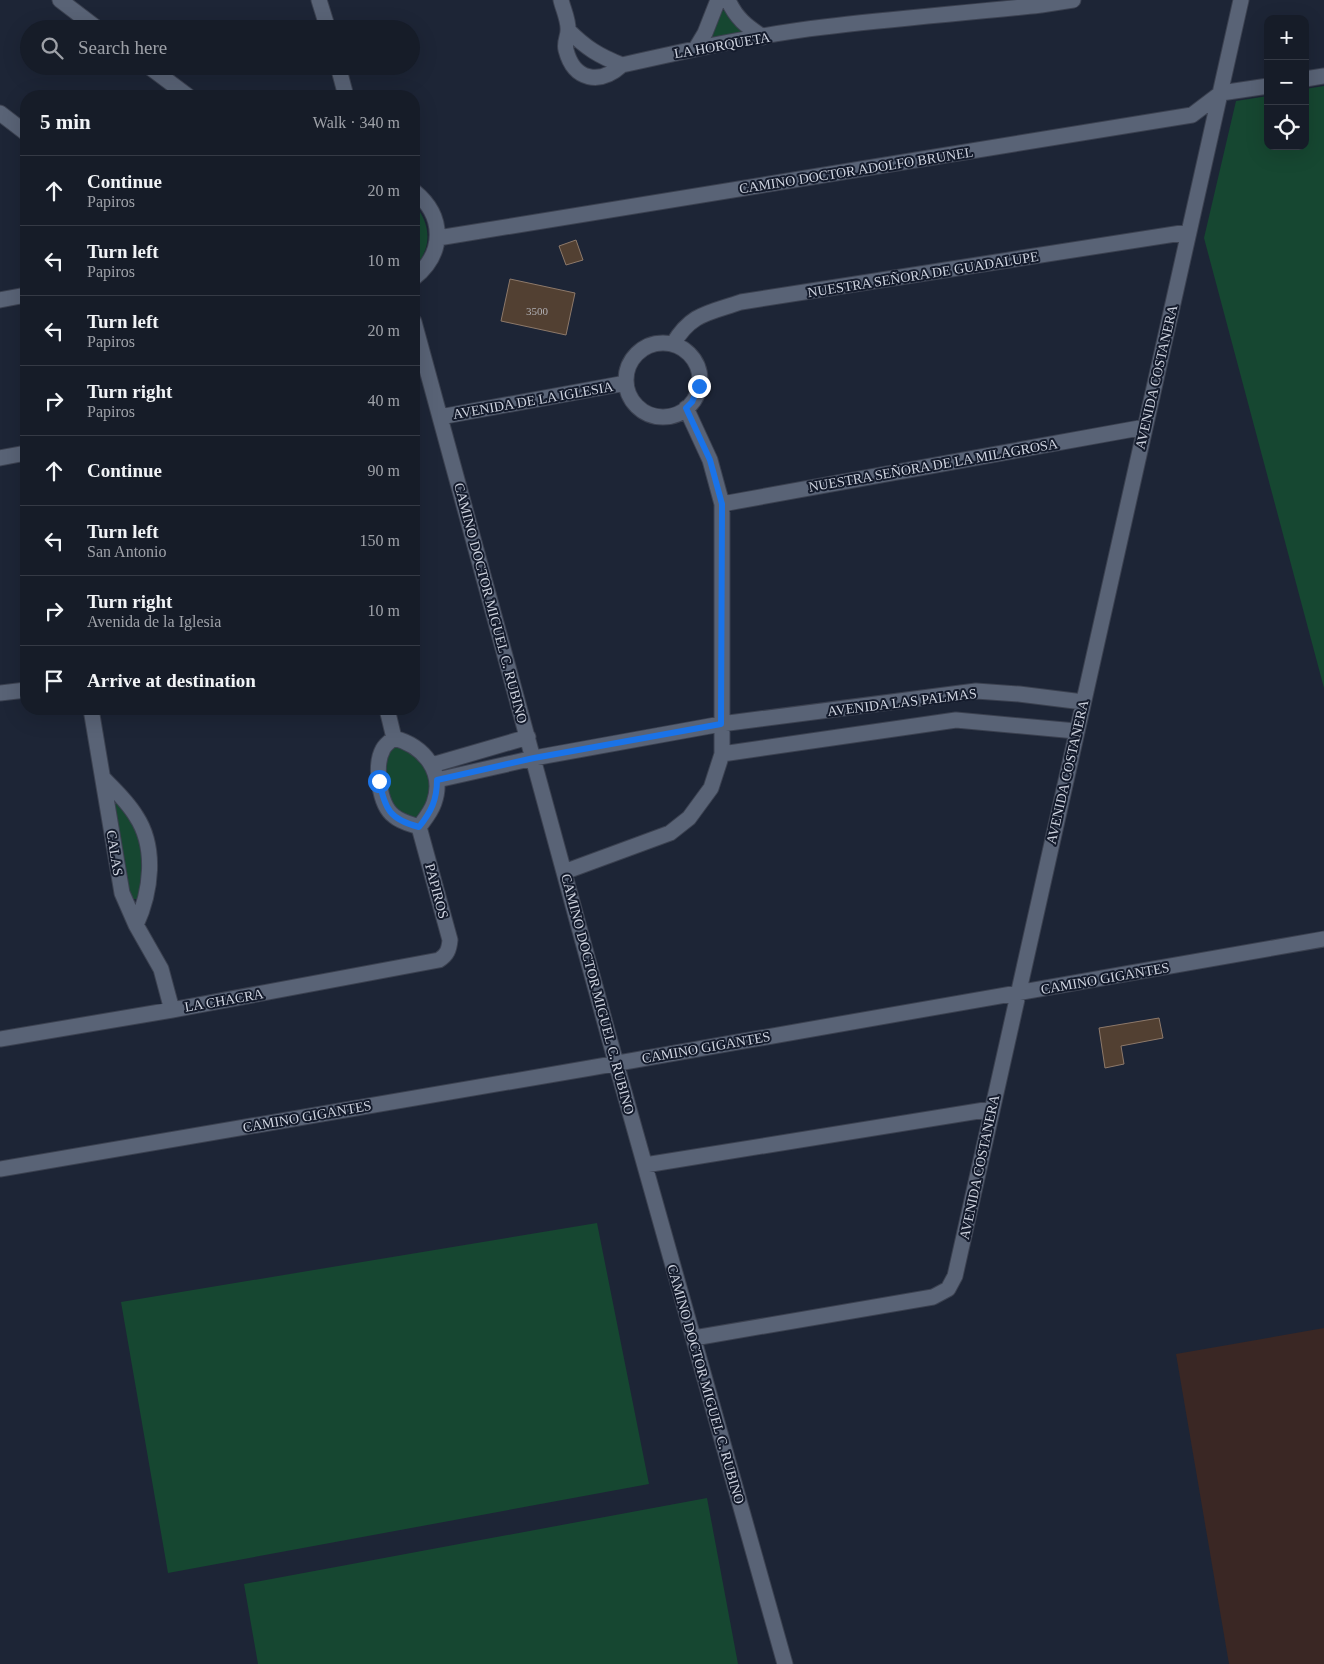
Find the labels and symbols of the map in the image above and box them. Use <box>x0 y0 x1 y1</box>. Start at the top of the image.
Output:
street label: LA HORQUETA <box>673 30 772 61</box>
street label: CAMINO DOCTOR ADOLFO BRUNEL <box>738 145 974 196</box>
street label: NUESTRA SEÑORA DE GUADALUPE <box>806 249 1040 300</box>
street label: AVENIDA COSTANERA <box>1133 303 1181 451</box>
house number: 3500 <box>526 305 549 317</box>
route end <box>688 375 711 398</box>
street label: AVENIDA DE LA IGLESIA <box>452 379 615 422</box>
street label: NUESTRA SEÑORA DE LA MILAGROSA <box>807 436 1060 495</box>
street label: CAMINO DOCTOR MIGUEL C. RUBINO <box>451 481 530 725</box>
street label: AVENIDA LAS PALMAS <box>827 686 977 719</box>
street label: AVENIDA COSTANERA <box>1044 698 1092 846</box>
route start <box>368 770 391 793</box>
street label: CALAS <box>104 829 126 877</box>
street label: PAPIROS <box>422 862 451 920</box>
street label: CAMINO DOCTOR MIGUEL C. RUBINO <box>558 872 637 1116</box>
street label: CAMINO GIGANTES <box>1040 960 1171 997</box>
street label: LA CHACRA <box>184 986 266 1015</box>
street label: CAMINO GIGANTES <box>641 1029 772 1066</box>
street label: AVENIDA COSTANERA <box>957 1093 1002 1241</box>
street label: CAMINO GIGANTES <box>242 1098 373 1135</box>
street label: CAMINO DOCTOR MIGUEL C. RUBINO <box>664 1263 747 1506</box>

